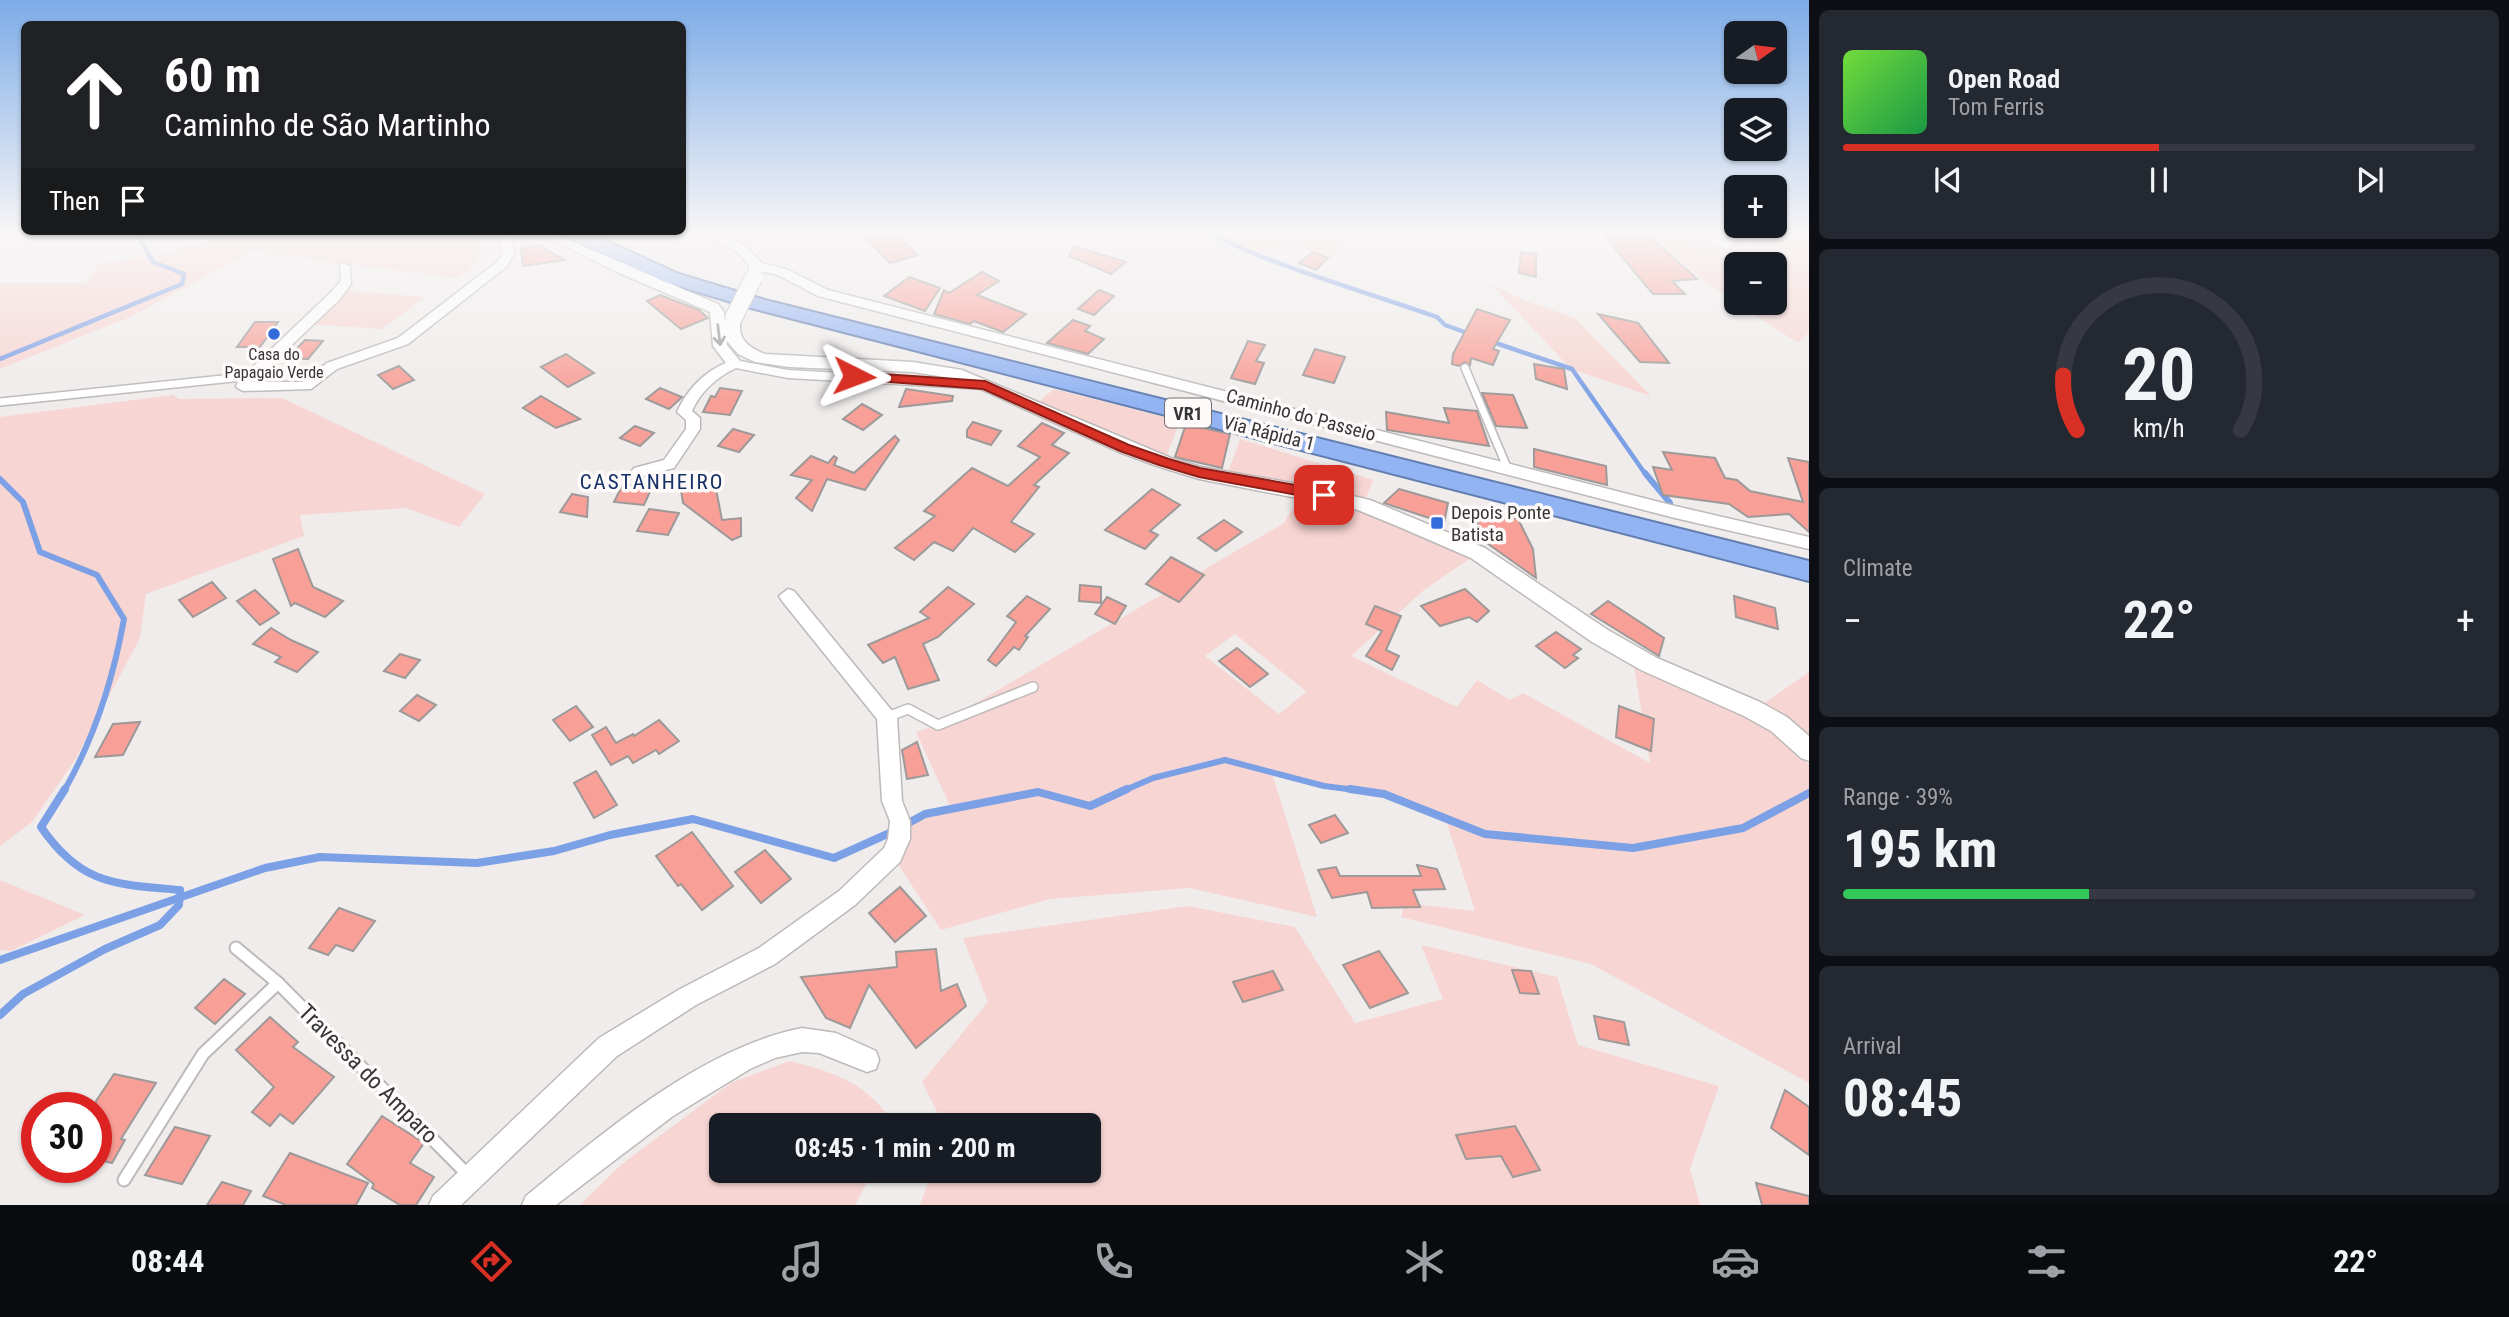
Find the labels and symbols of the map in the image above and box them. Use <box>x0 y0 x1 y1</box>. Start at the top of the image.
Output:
north arrow <box>1724 21 1787 84</box>
one-way arrow <box>713 323 726 346</box>
marker: Casa do Papagaio Verde <box>266 326 282 342</box>
position arrow <box>817 339 891 413</box>
place label: Casa do Papagaio Verde <box>224 345 324 382</box>
street label: Caminho do Passeio <box>1224 384 1378 446</box>
road number: VR1 <box>1165 398 1211 428</box>
street label: Via Rápida 1 <box>1221 411 1317 455</box>
pin <box>1294 465 1354 525</box>
district label: CASTANHEIRO <box>580 470 724 494</box>
place label: Depois Ponte Batista <box>1451 501 1551 546</box>
marker: Depois Ponte Batista <box>1429 515 1445 531</box>
street label: Travessa do Amparo <box>293 999 443 1149</box>
speed limit sign: 30 <box>21 1092 112 1183</box>

